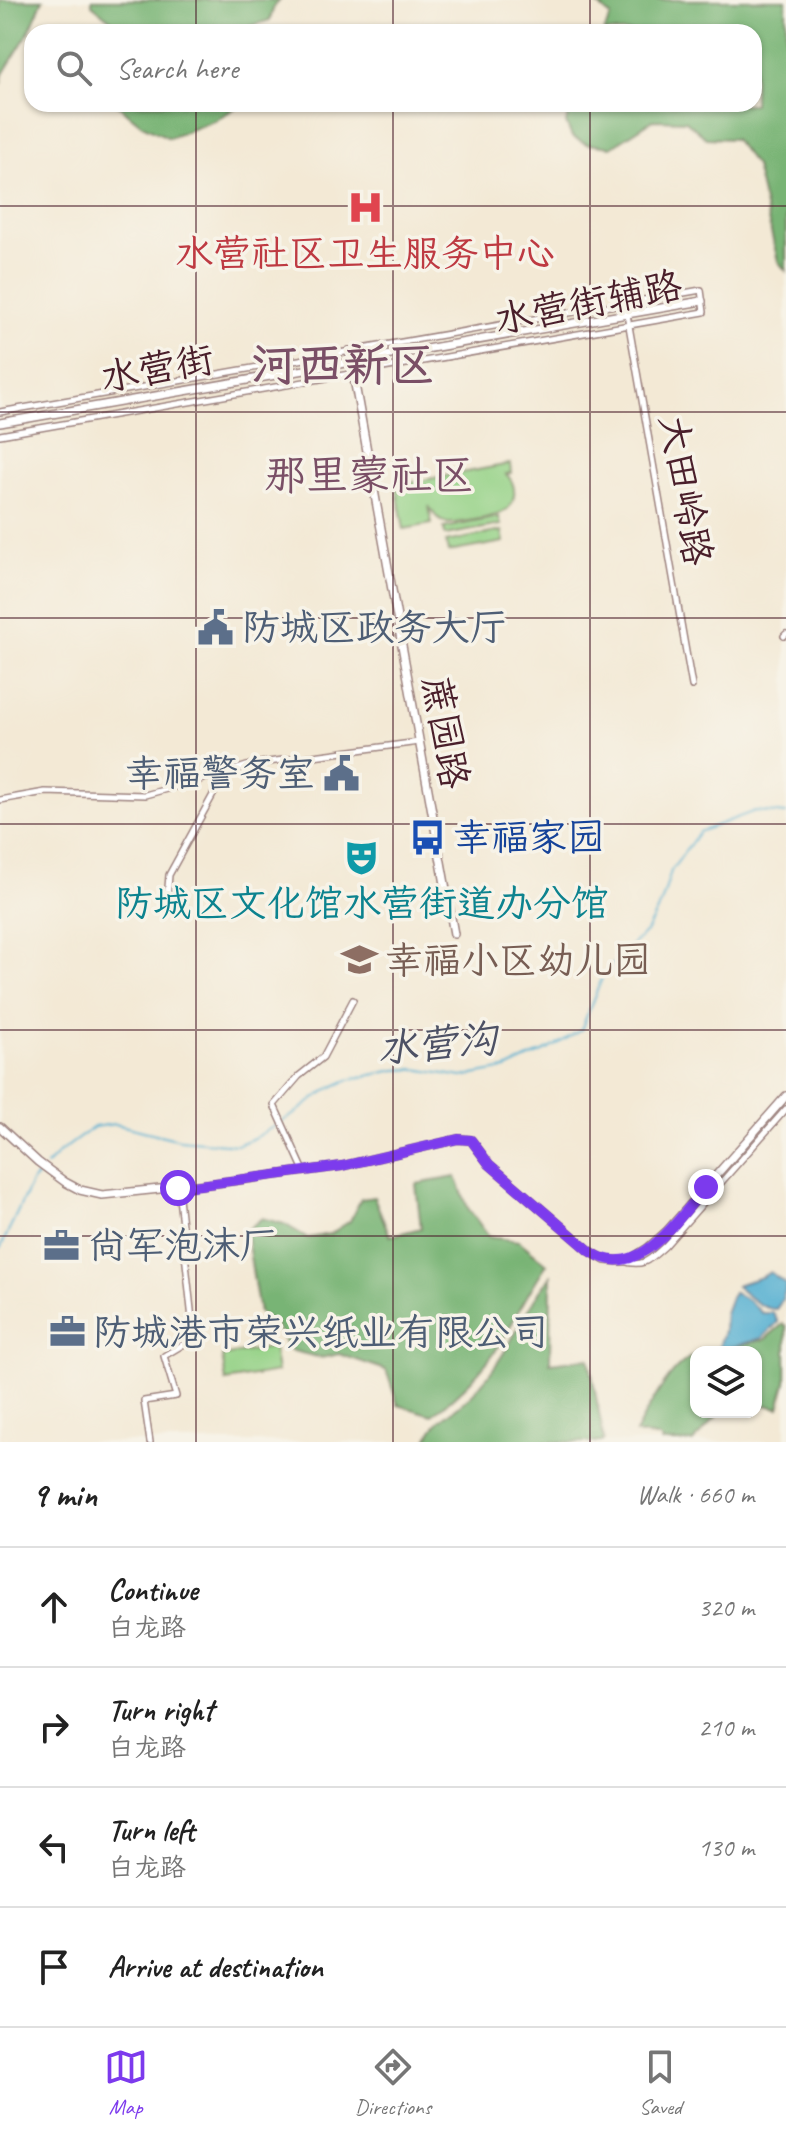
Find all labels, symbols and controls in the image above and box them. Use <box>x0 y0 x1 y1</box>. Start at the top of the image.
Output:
search box <box>24 24 762 112</box>
icon: search <box>52 46 96 90</box>
text: Search here <box>116 49 238 87</box>
hospital icon: 水营社区卫生服务中心 <box>346 188 384 226</box>
place label: 水营社区卫生服务中心 <box>175 230 555 277</box>
street label: 水营街辅路 <box>490 261 686 344</box>
street label: 水营街 <box>97 335 217 402</box>
district label: 河西新区 <box>251 336 435 394</box>
street label: 大田岭路 <box>649 411 722 569</box>
district label: 那里蒙社区 <box>264 449 474 502</box>
place label: 防城区政务大厅 <box>242 604 508 651</box>
public building icon: 防城区政务大厅 <box>197 608 235 646</box>
street label: 蔗园路 <box>412 672 479 792</box>
place label: 幸福警务室 <box>125 750 315 797</box>
public building icon: 幸福警务室 <box>322 754 360 792</box>
place label: 幸福家园 <box>453 814 605 861</box>
bus stop icon: 幸福家园 <box>408 818 446 856</box>
theatre icon: 防城区文化馆水营街道办分馆 <box>343 838 381 876</box>
place label: 防城区文化馆水营街道办分馆 <box>115 880 609 927</box>
place label: 幸福小区幼儿园 <box>385 937 651 984</box>
school or university icon: 幸福小区幼儿园 <box>340 941 378 979</box>
water label: 水营沟 <box>375 1014 502 1074</box>
route end <box>688 1169 724 1205</box>
route start <box>160 1170 196 1206</box>
place label: 尚军泡沫厂 <box>88 1222 278 1269</box>
office icon: 尚军泡沫厂 <box>43 1226 81 1264</box>
place label: 防城港市荣兴纸业有限公司 <box>93 1309 549 1356</box>
office icon: 防城港市荣兴纸业有限公司 <box>48 1313 86 1351</box>
map controls <box>690 1346 762 1418</box>
button: layers <box>690 1346 762 1418</box>
text: 9 min <box>32 1473 97 1516</box>
text: Walk · 660 m <box>637 1478 754 1511</box>
text: Continue <box>108 1571 198 1609</box>
icon: ahead <box>32 1585 76 1629</box>
text: 320 m <box>698 1591 754 1624</box>
text: 白龙路 <box>108 1611 186 1644</box>
text: Turn right <box>108 1691 213 1729</box>
icon: right <box>32 1705 76 1749</box>
text: 210 m <box>698 1711 754 1744</box>
text: 白龙路 <box>108 1731 186 1764</box>
text: Turn left <box>108 1811 195 1849</box>
icon: left <box>32 1825 76 1869</box>
text: 130 m <box>698 1831 754 1864</box>
text: 白龙路 <box>108 1851 186 1884</box>
icon: arrive <box>32 1945 76 1989</box>
text: Arrive at destination <box>108 1948 323 1986</box>
tab: Map <box>104 2045 148 2121</box>
tab: Directions <box>355 2045 431 2121</box>
tab: Saved <box>638 2045 682 2121</box>

